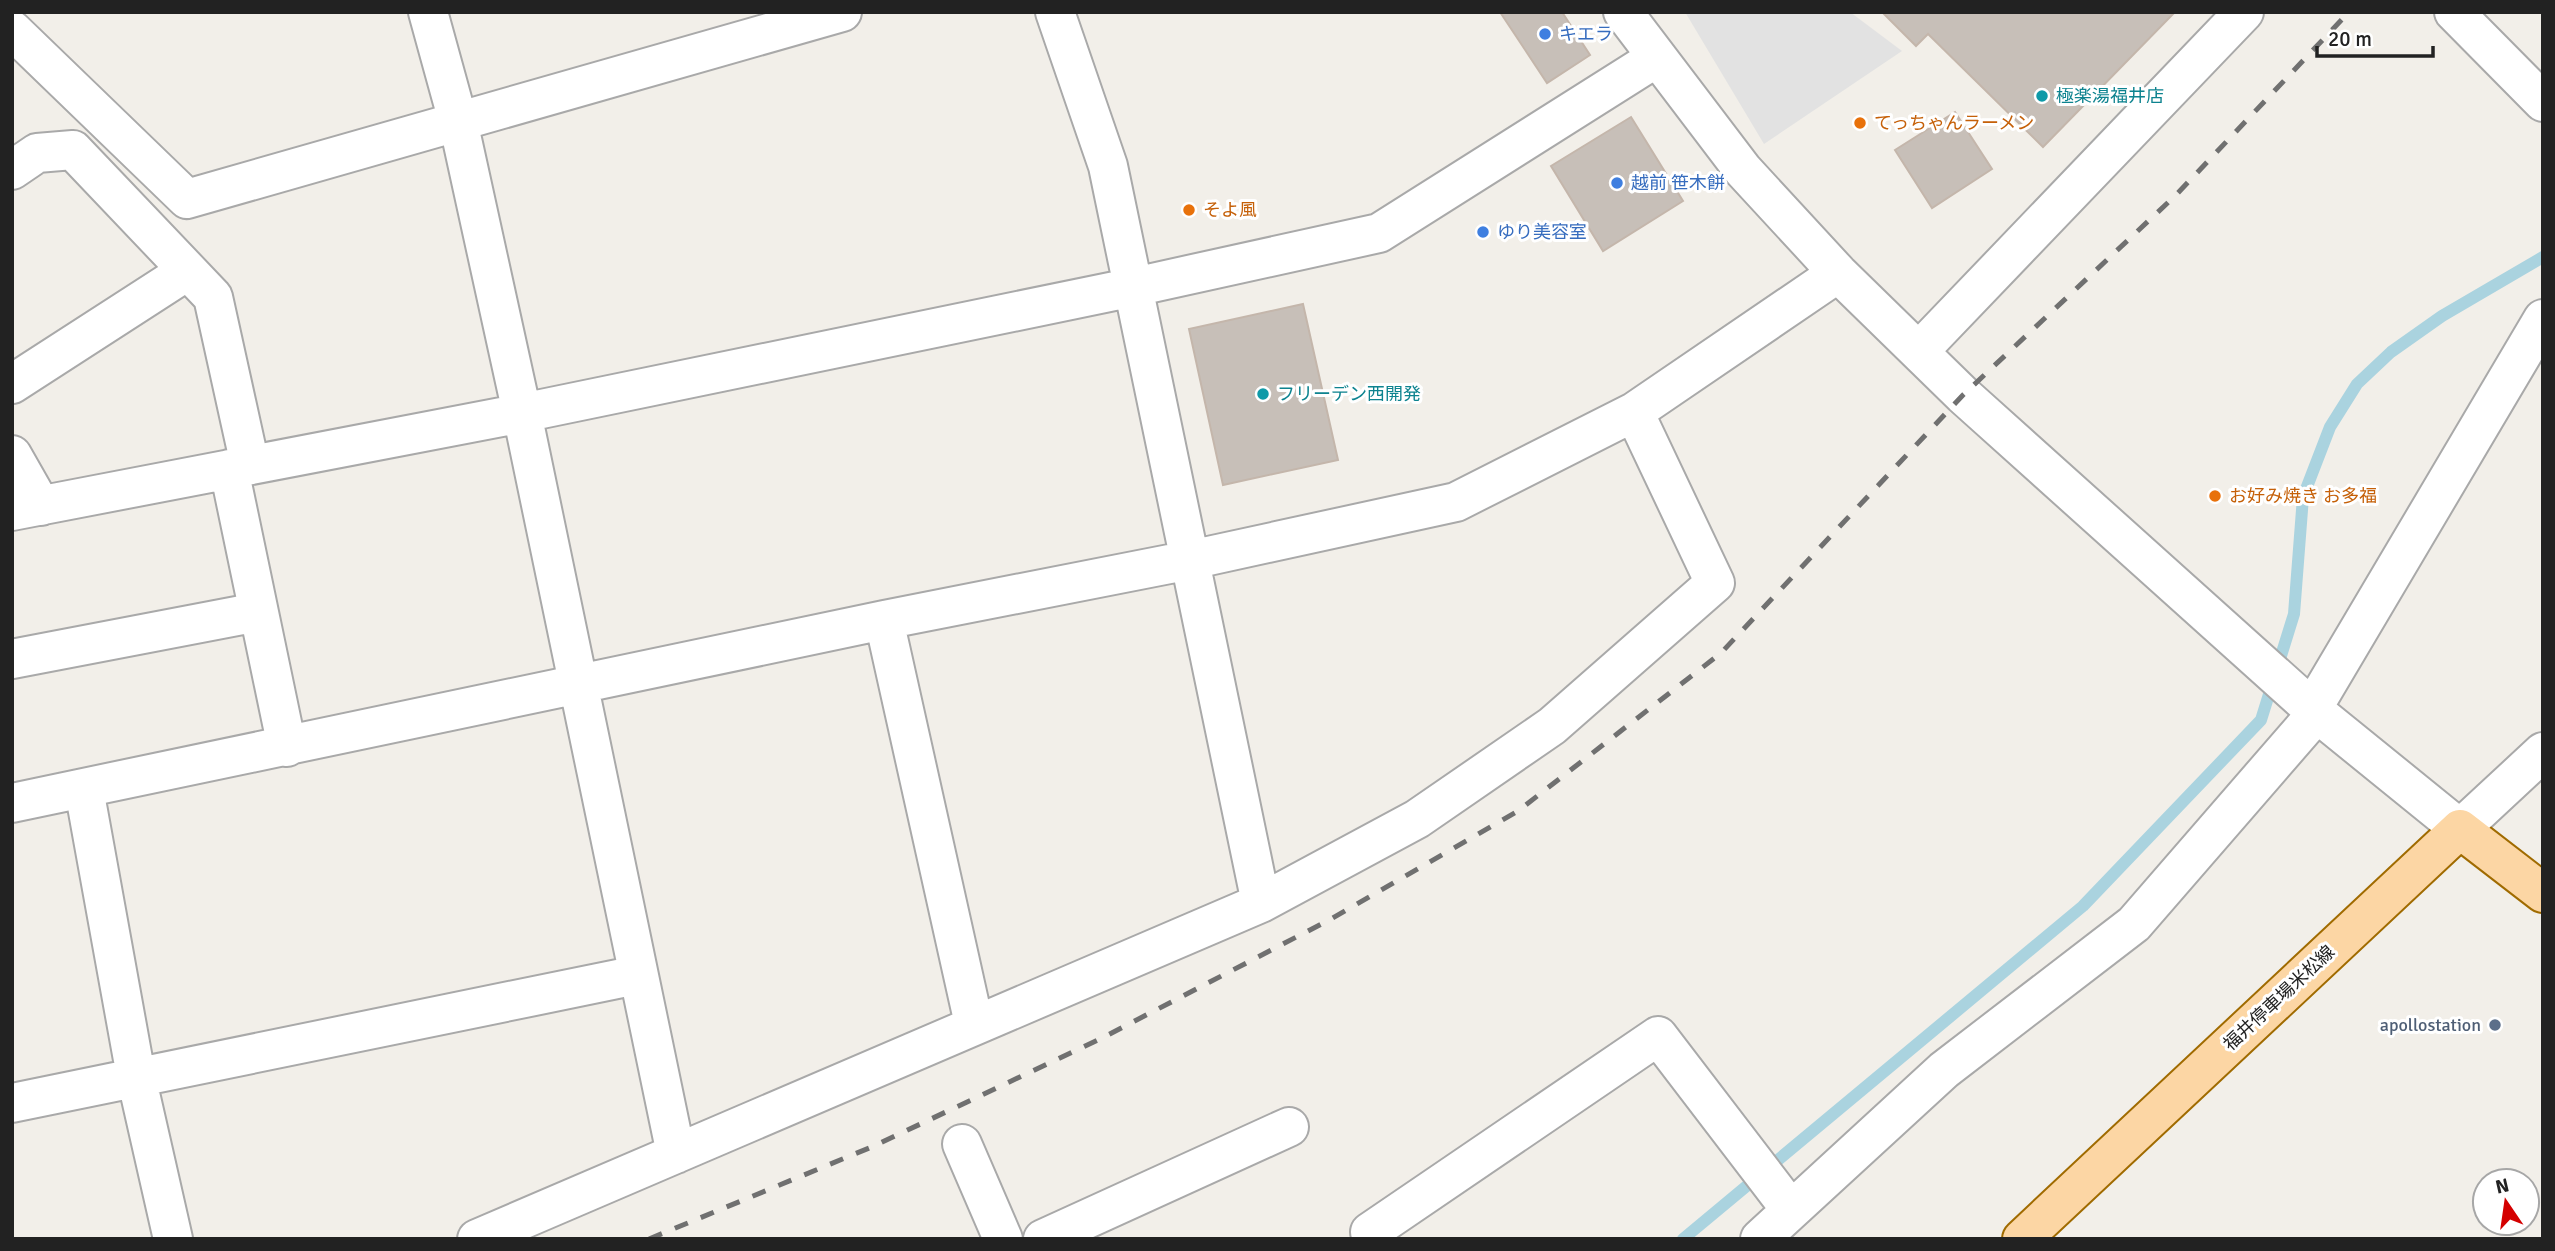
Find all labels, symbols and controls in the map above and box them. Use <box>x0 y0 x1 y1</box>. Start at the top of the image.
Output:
scale bar <box>2317 14 2432 58</box>
place label: キエラ <box>1559 23 1613 45</box>
marker: キエラ <box>1537 26 1553 42</box>
text: 20 m <box>2328 26 2372 52</box>
place label: 極楽湯福井店 <box>2056 85 2164 107</box>
marker: 極楽湯福井店 <box>2034 88 2050 104</box>
place label: てっちゃんラーメン <box>1874 112 2034 134</box>
marker: てっちゃんラーメン <box>1852 115 1868 131</box>
place label: 越前 笹木餅 <box>1631 172 1725 194</box>
marker: 越前 笹木餅 <box>1609 175 1625 191</box>
place label: そよ風 <box>1203 199 1257 221</box>
marker: そよ風 <box>1181 202 1197 218</box>
place label: ゆり美容室 <box>1497 221 1587 243</box>
marker: ゆり美容室 <box>1475 224 1491 240</box>
place label: フリーデン西開発 <box>1277 383 1421 405</box>
marker: フリーデン西開発 <box>1255 386 1271 402</box>
place label: お好み焼き お多福 <box>2229 485 2377 507</box>
marker: お好み焼き お多福 <box>2207 488 2223 504</box>
street label: 福井停車場米松線 <box>2219 941 2339 1055</box>
place label: apollostation <box>2380 1014 2481 1036</box>
marker: apollostation <box>2487 1017 2503 1033</box>
north arrow <box>2471 1167 2541 1237</box>
text: N <box>2493 1173 2512 1200</box>

